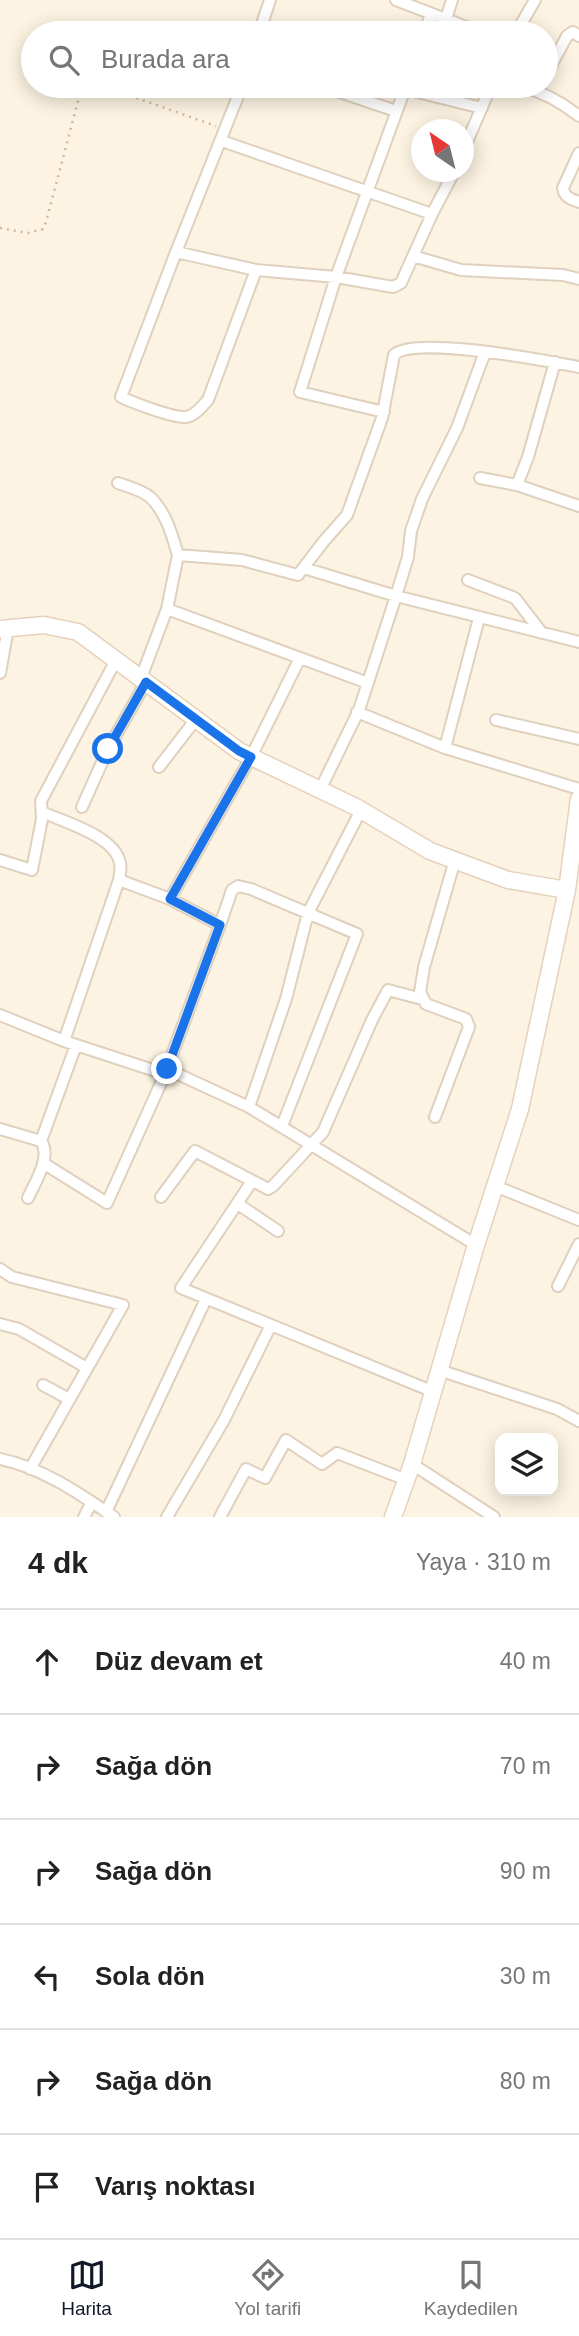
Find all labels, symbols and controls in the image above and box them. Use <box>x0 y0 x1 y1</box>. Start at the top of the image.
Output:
search box <box>21 21 558 98</box>
icon: search <box>45 41 83 79</box>
text: Burada ara <box>101 44 230 74</box>
north arrow <box>411 119 474 182</box>
route start <box>92 733 123 764</box>
route end <box>151 1053 182 1084</box>
map controls <box>495 1433 558 1496</box>
button: layers <box>495 1433 558 1496</box>
text: 4 dk <box>28 1546 88 1579</box>
text: Yaya · 310 m <box>416 1549 551 1575</box>
icon: ahead <box>28 1643 66 1681</box>
text: Düz devam et <box>95 1646 263 1676</box>
text: 40 m <box>500 1648 551 1674</box>
icon: right <box>28 1748 66 1786</box>
text: Sağa dön <box>95 1751 212 1781</box>
text: 70 m <box>500 1753 551 1779</box>
icon: right <box>28 1853 66 1891</box>
text: Sağa dön <box>95 1856 212 1886</box>
text: 90 m <box>500 1858 551 1884</box>
icon: left <box>28 1958 66 1996</box>
text: Sola dön <box>95 1961 205 1991</box>
text: 30 m <box>500 1963 551 1989</box>
icon: right <box>28 2063 66 2101</box>
text: Sağa dön <box>95 2066 212 2096</box>
text: 80 m <box>500 2068 551 2094</box>
icon: arrive <box>28 2168 66 2206</box>
text: Varış noktası <box>95 2171 255 2201</box>
tab: Harita <box>61 2256 112 2320</box>
tab: Yol tarifi <box>234 2256 301 2320</box>
tab: Kaydedilen <box>424 2256 518 2320</box>

